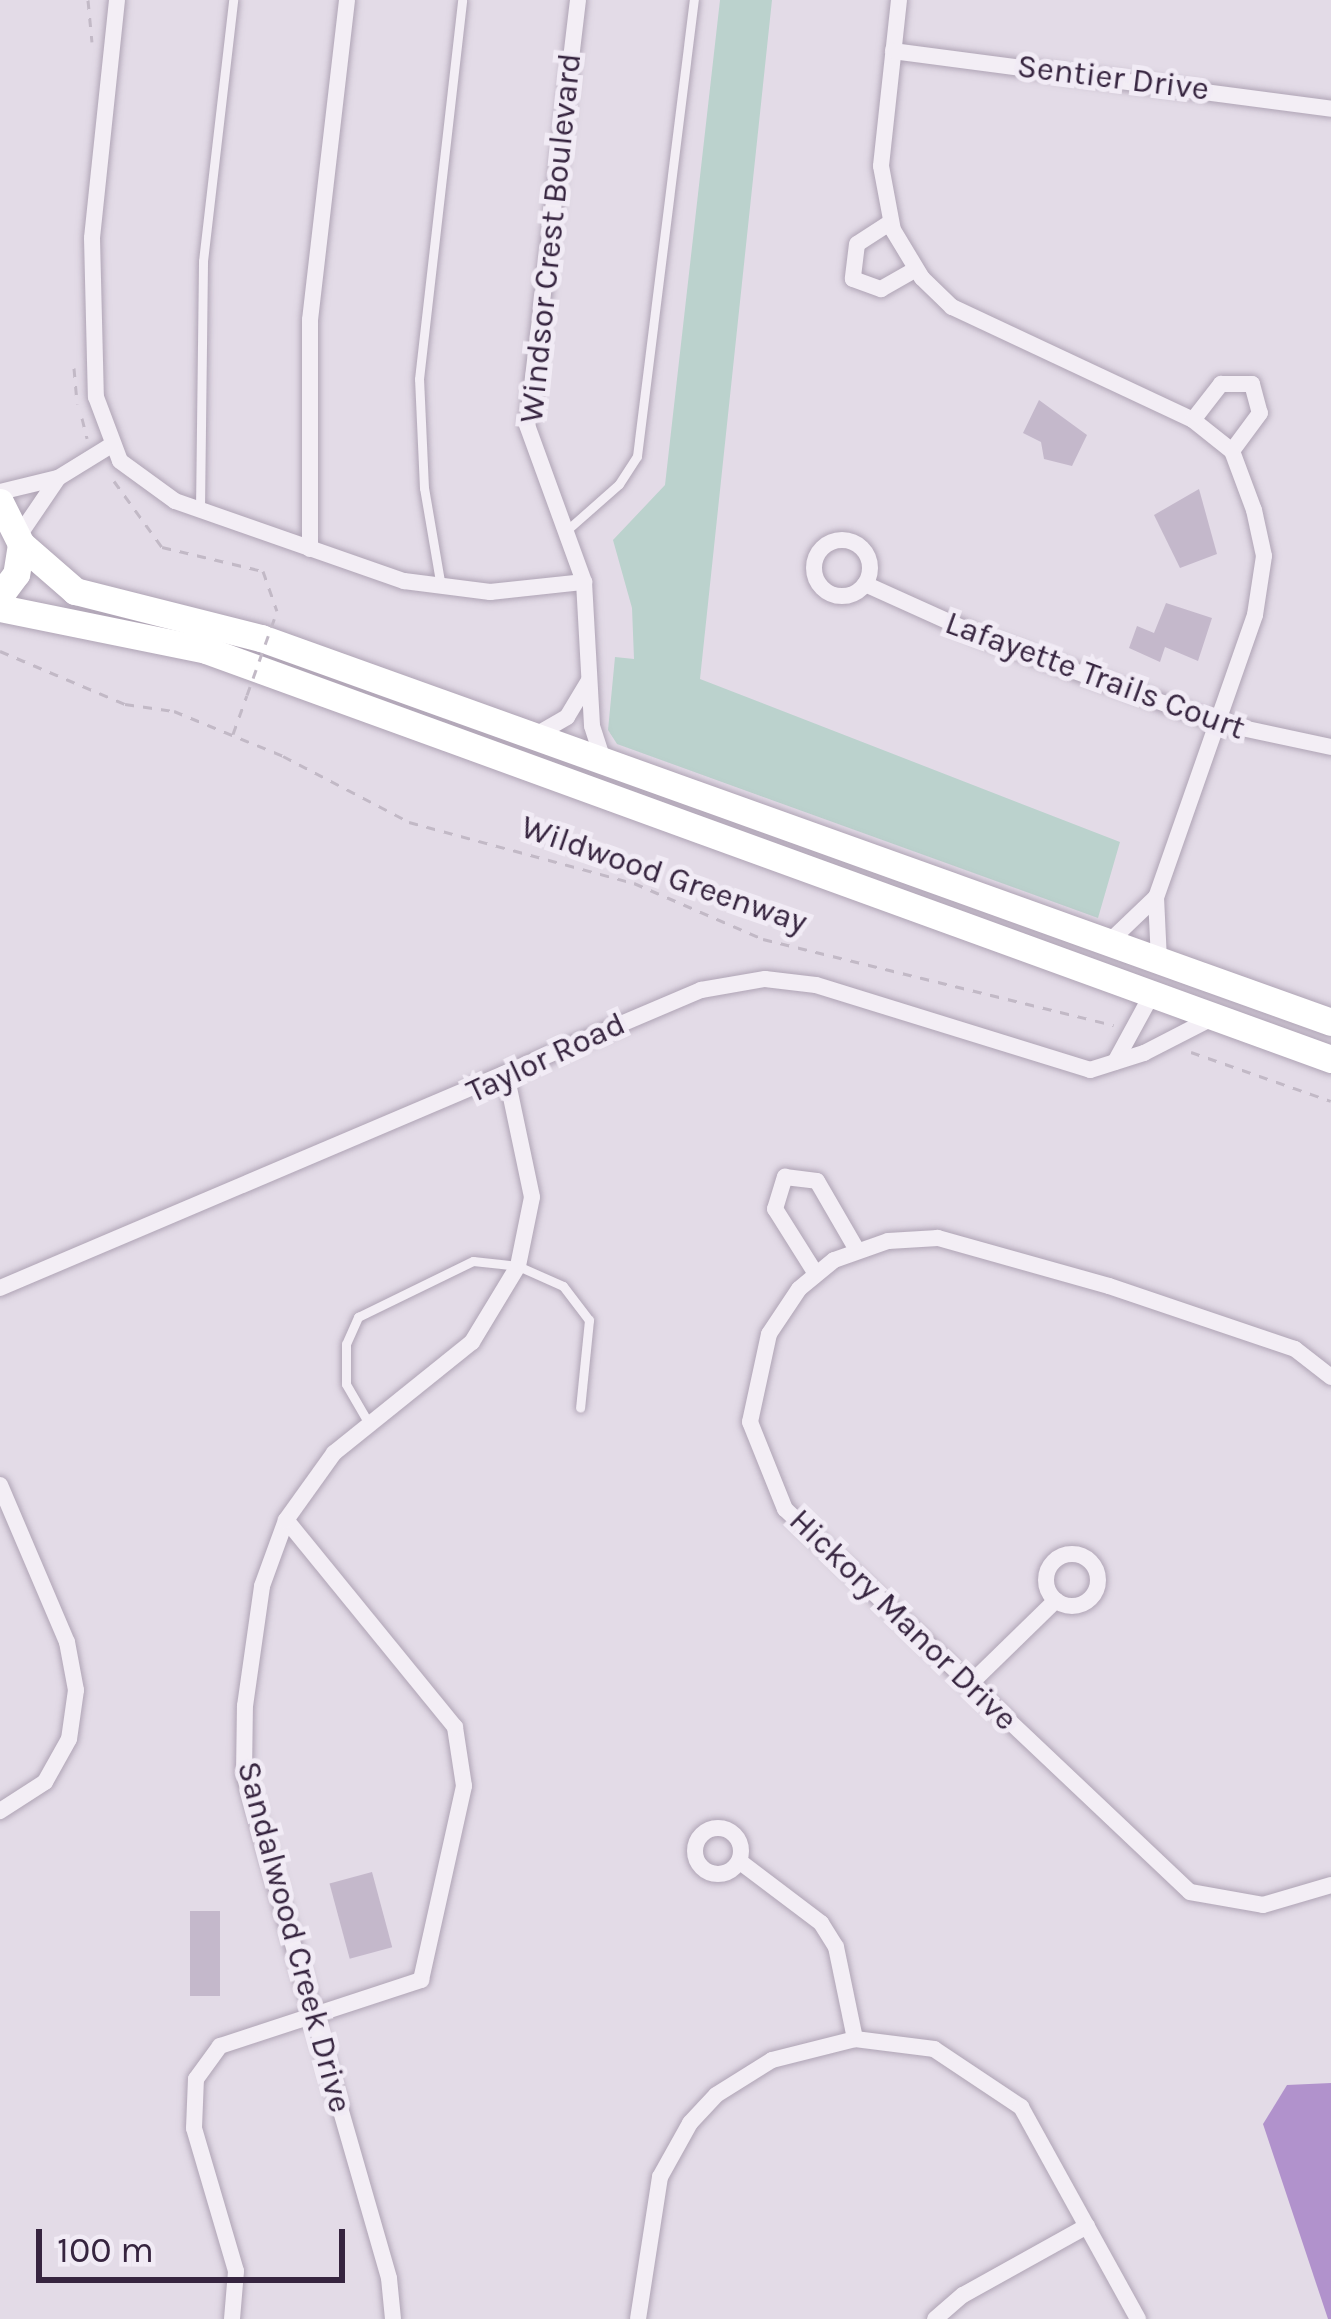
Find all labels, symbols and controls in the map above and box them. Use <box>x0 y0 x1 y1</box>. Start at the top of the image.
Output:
street label: Sentier Drive <box>1015 47 1211 109</box>
street label: Windsor Crest Boulevard <box>512 51 590 425</box>
street label: Lafayette Trails Court <box>940 603 1250 749</box>
street label: Wildwood Greenway <box>516 807 812 943</box>
street label: Taylor Road <box>461 1004 631 1112</box>
street label: Hickory Manor Drive <box>781 1501 1025 1739</box>
street label: Sandalwood Creek Drive <box>228 1757 360 2117</box>
scale bar <box>42 2205 351 2279</box>
text: 100 m <box>57 2229 154 2271</box>

